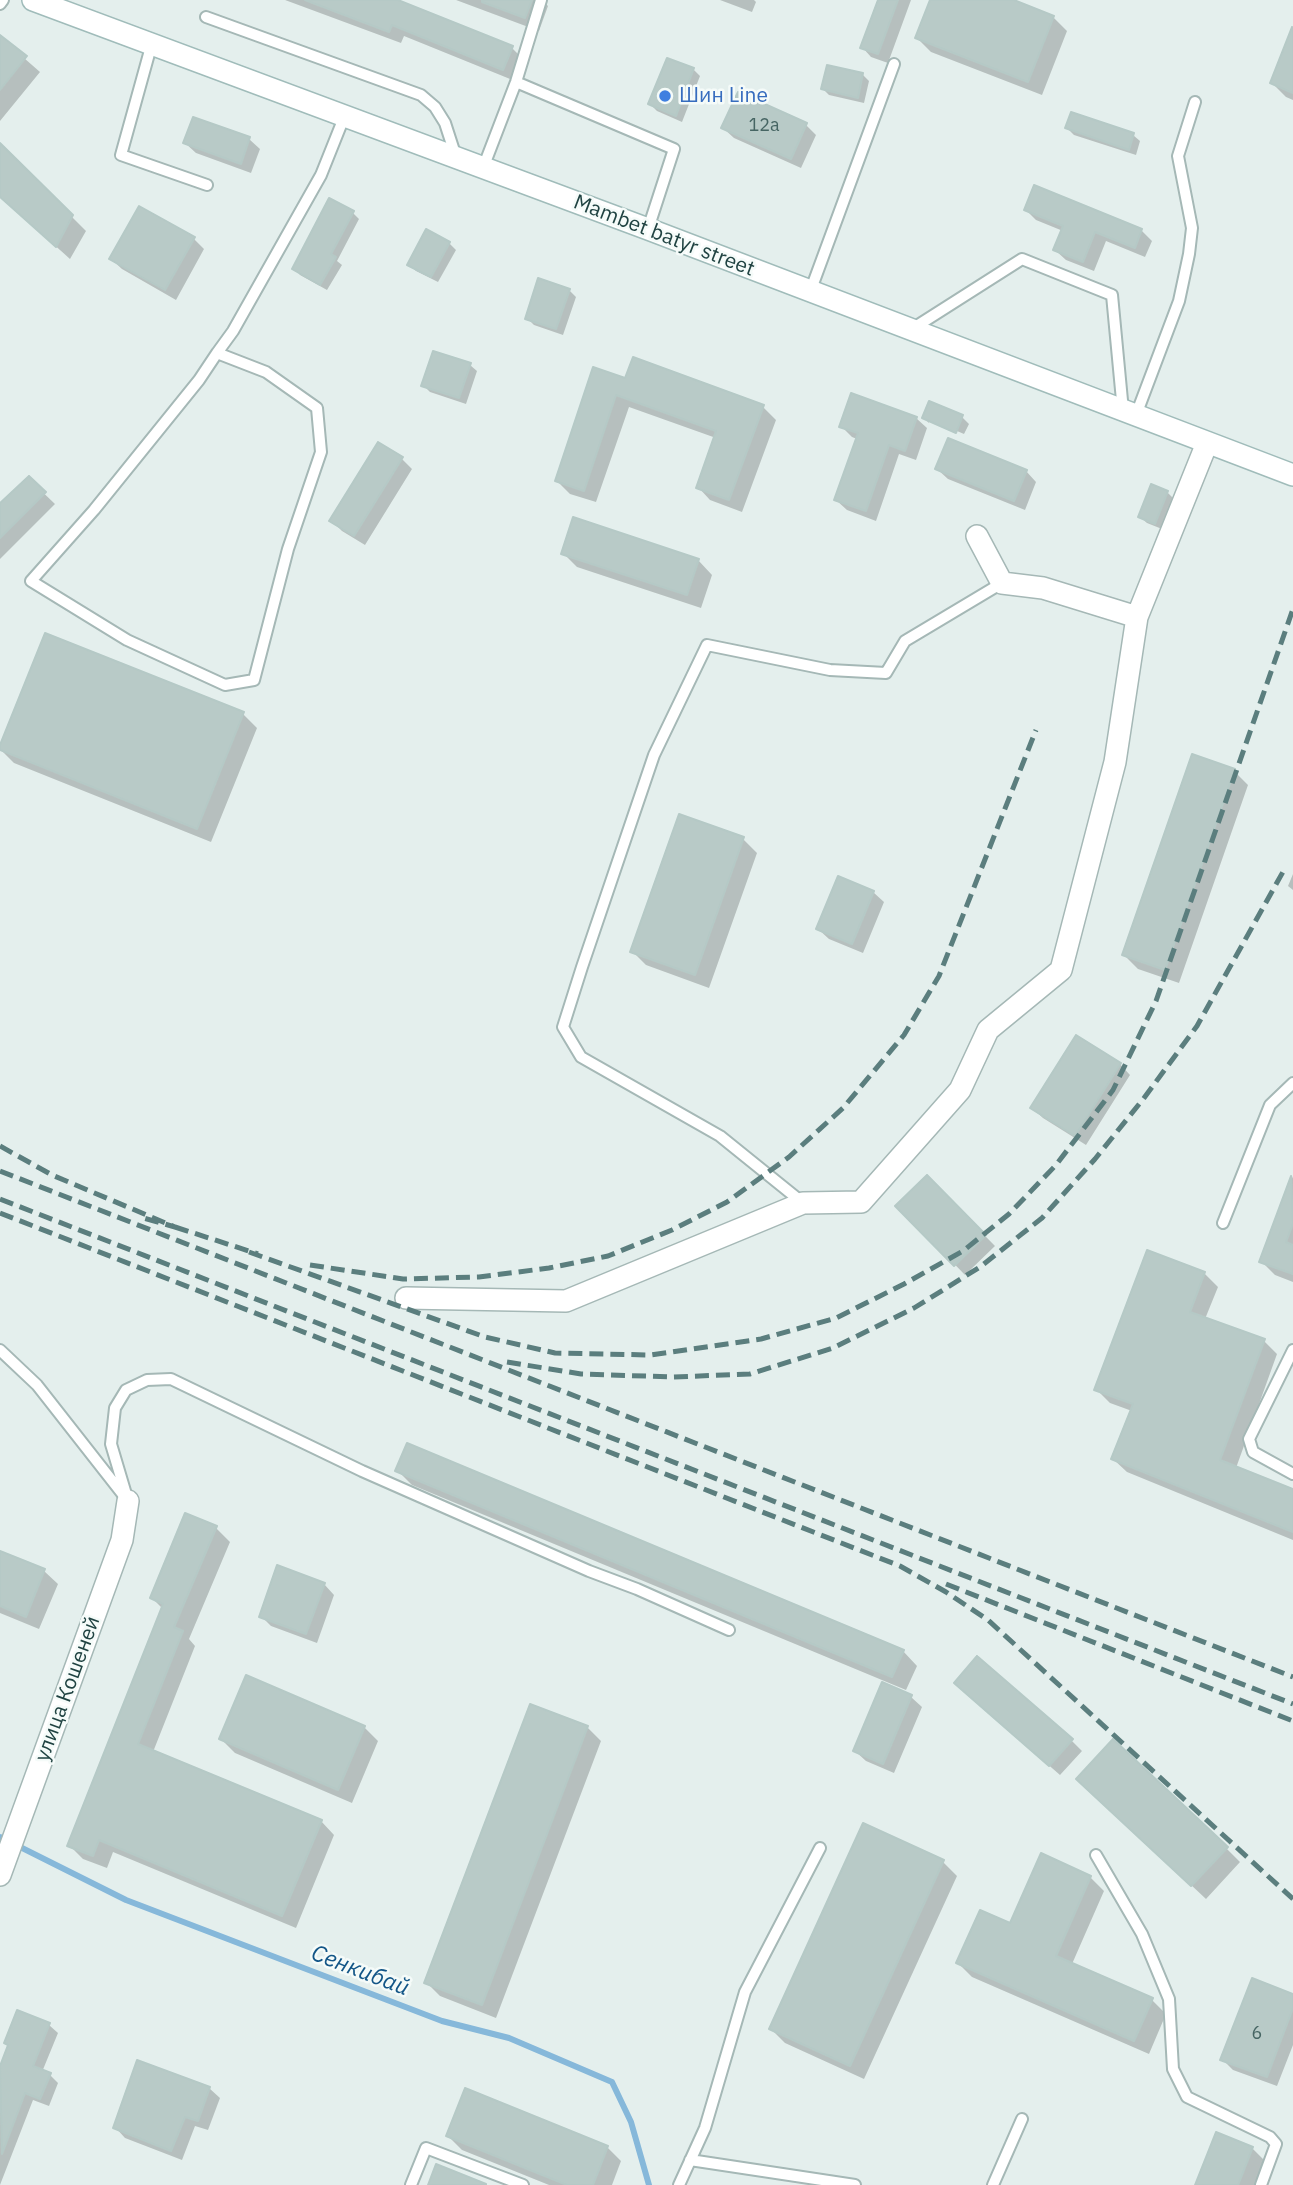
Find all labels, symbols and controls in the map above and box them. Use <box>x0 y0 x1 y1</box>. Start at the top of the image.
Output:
place label: Шин Line <box>679 83 768 109</box>
marker: Шин Line <box>657 88 673 104</box>
house number: 12а <box>748 115 780 137</box>
street label: Mambet batyr street <box>570 190 758 282</box>
street label: улица Кошеней <box>30 1613 106 1765</box>
water label: Сенкибай <box>307 1940 413 2002</box>
house number: 6 <box>1252 2023 1262 2045</box>

